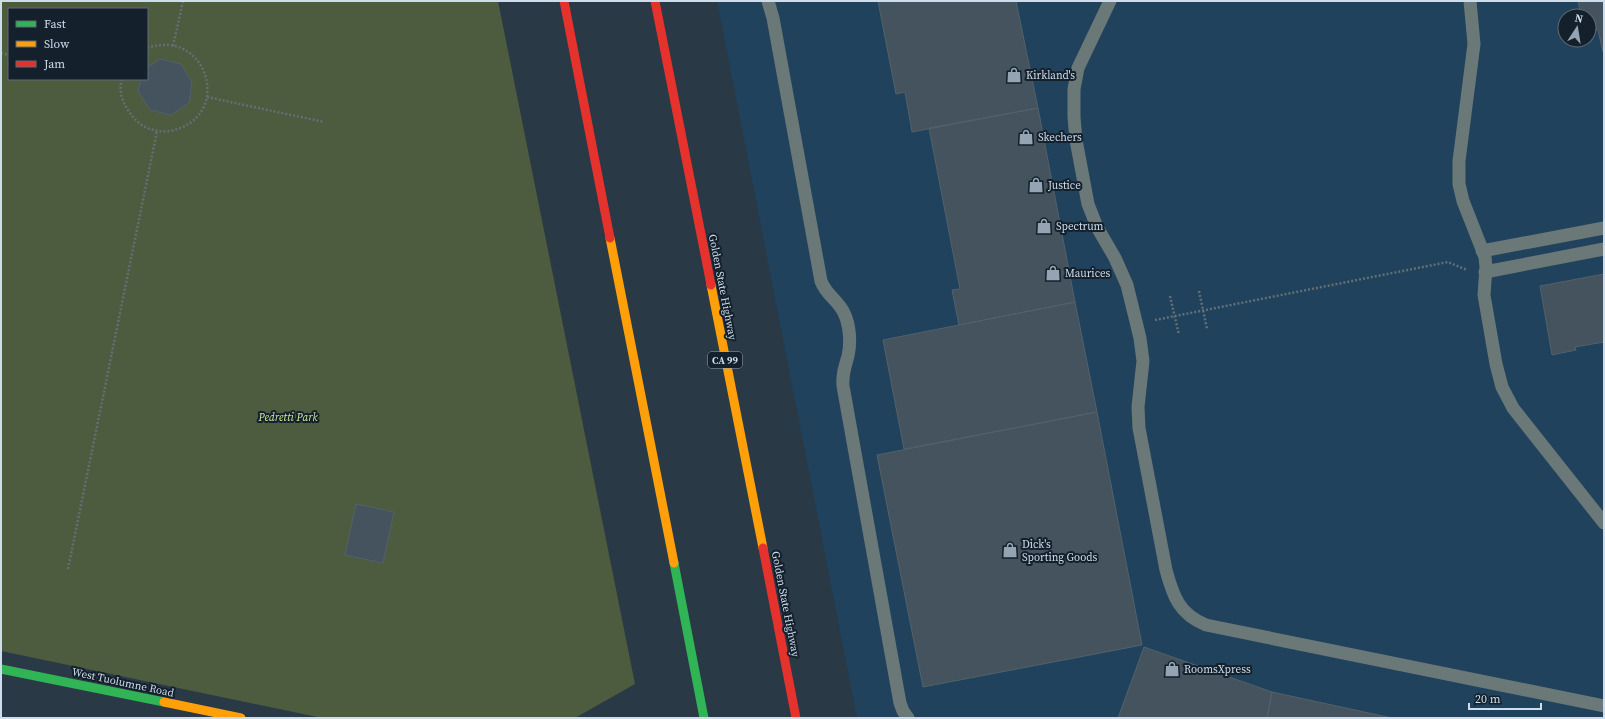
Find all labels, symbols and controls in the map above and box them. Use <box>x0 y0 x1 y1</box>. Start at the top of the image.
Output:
legend <box>8 8 148 80</box>
north arrow <box>1557 8 1597 48</box>
text: N <box>1573 11 1584 27</box>
text: Fast <box>44 16 66 32</box>
text: Slow <box>44 36 70 52</box>
text: Jam <box>43 56 65 72</box>
shop icon: Kirkland's <box>1005 66 1023 84</box>
place label: Kirkland's <box>1026 68 1075 83</box>
shop icon: Skechers <box>1017 128 1035 146</box>
place label: Skechers <box>1038 130 1082 145</box>
shop icon: Justice <box>1027 176 1045 194</box>
place label: Justice <box>1047 178 1081 193</box>
shop icon: Spectrum <box>1035 217 1053 235</box>
place label: Spectrum <box>1056 219 1104 234</box>
street label: Golden State Highway <box>705 233 740 342</box>
shop icon: Maurices <box>1044 264 1062 282</box>
place label: Maurices <box>1065 266 1111 281</box>
road number: CA 99 <box>708 352 742 368</box>
park label: Pedretti Park <box>257 410 318 425</box>
place label: Dick's Sporting Goods <box>1022 537 1097 565</box>
shop icon: Dick's Sporting Goods <box>1001 541 1019 559</box>
street label: Golden State Highway <box>768 550 803 659</box>
shop icon: RoomsXpress <box>1163 660 1181 678</box>
place label: RoomsXpress <box>1184 662 1251 677</box>
street label: West Tuolumne Road <box>70 664 176 701</box>
scale bar <box>1469 685 1541 711</box>
text: 20 m <box>1475 691 1501 707</box>

